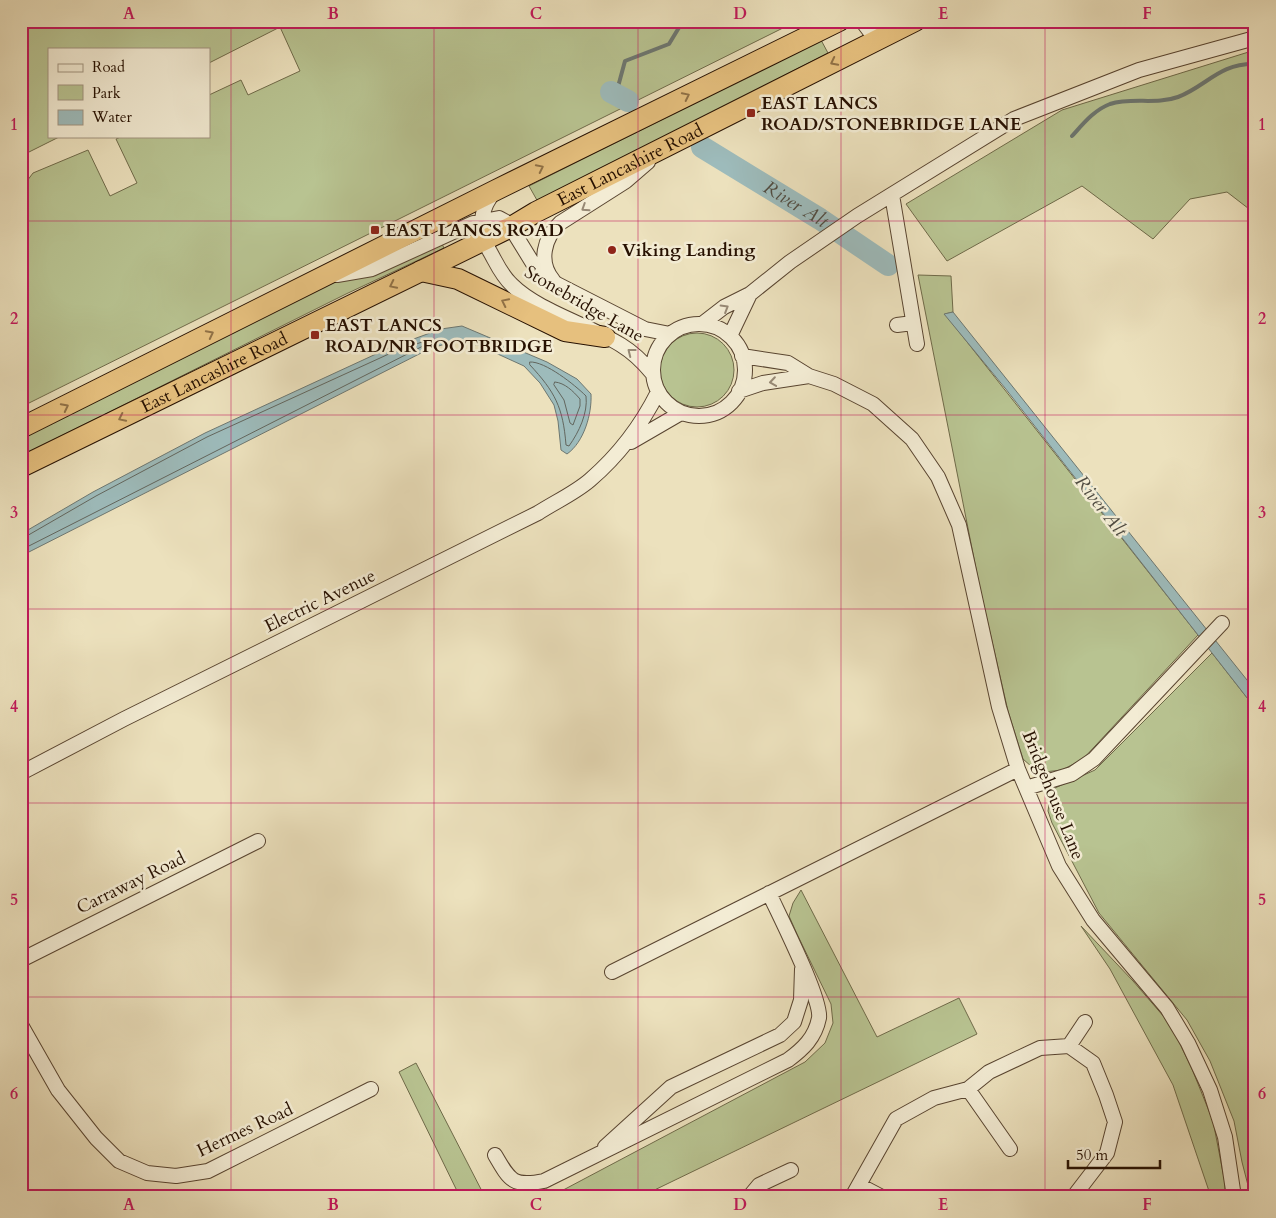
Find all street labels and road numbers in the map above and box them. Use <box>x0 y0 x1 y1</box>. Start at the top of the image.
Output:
street label: East Lancashire Road <box>553 117 708 212</box>
street label: Stonebridge Lane <box>520 260 648 348</box>
street label: East Lancashire Road <box>136 326 292 419</box>
street label: Electric Avenue <box>260 563 380 639</box>
street label: Bridgehouse Lane <box>1016 727 1090 863</box>
street label: Carraway Road <box>72 846 190 920</box>
street label: Hermes Road <box>193 1097 298 1163</box>

